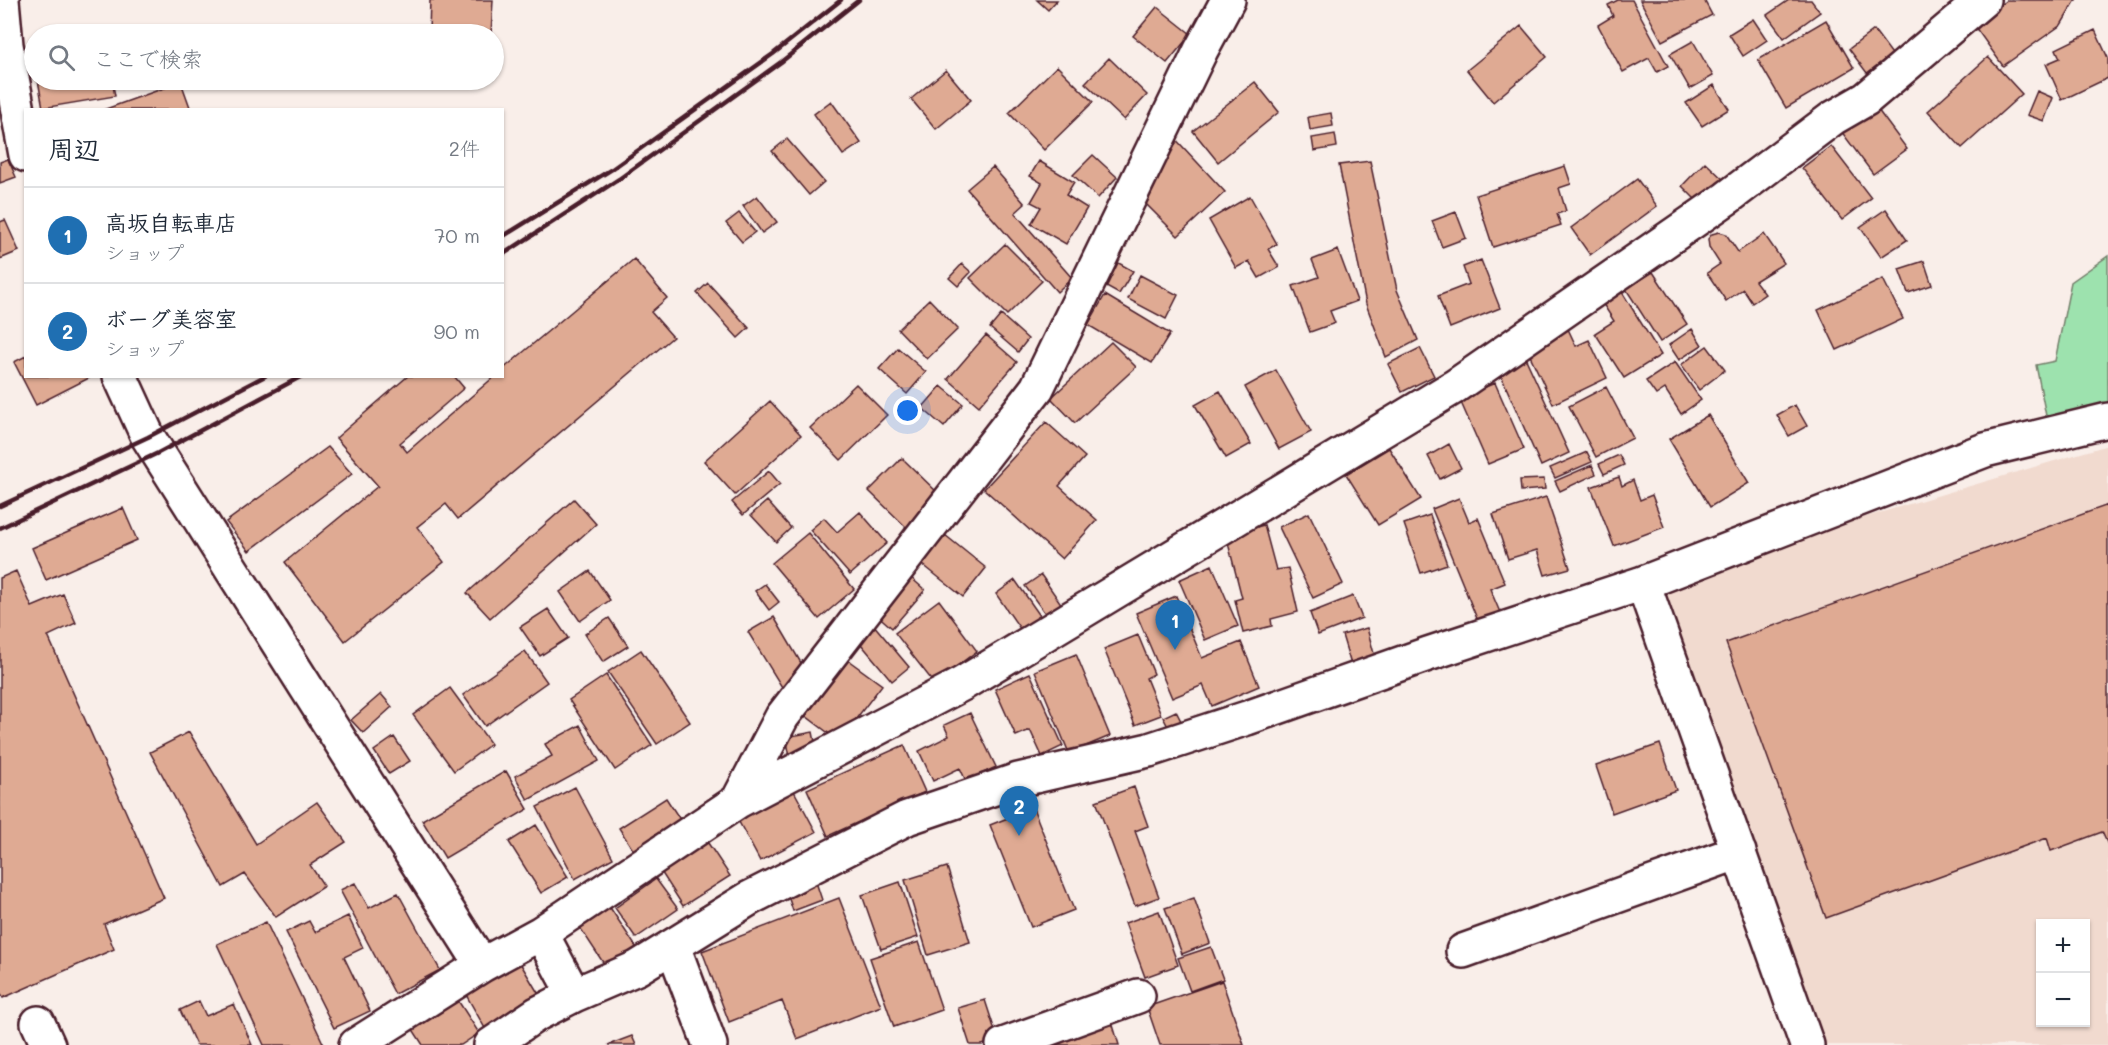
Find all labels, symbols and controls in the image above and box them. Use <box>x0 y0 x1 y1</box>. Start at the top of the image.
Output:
search box <box>24 24 504 90</box>
icon: search <box>45 41 78 74</box>
text: ここで検索 <box>93 44 203 73</box>
text: 周辺 <box>48 132 100 166</box>
text: 2件 <box>449 135 480 161</box>
text: 高坂自転車店 <box>105 208 237 237</box>
text: 1 <box>63 222 72 248</box>
text: 70 m <box>434 222 480 248</box>
text: ショップ <box>105 239 184 265</box>
text: ボーグ美容室 <box>105 304 237 333</box>
text: 2 <box>62 318 73 344</box>
text: 90 m <box>434 318 480 344</box>
text: ショップ <box>105 335 184 361</box>
your location <box>893 396 922 425</box>
pin: 1 <box>1156 600 1194 650</box>
pin: 2 <box>1000 786 1038 836</box>
map controls <box>2036 919 2090 1027</box>
button: + <box>2036 919 2090 973</box>
button: − <box>2036 973 2090 1027</box>

